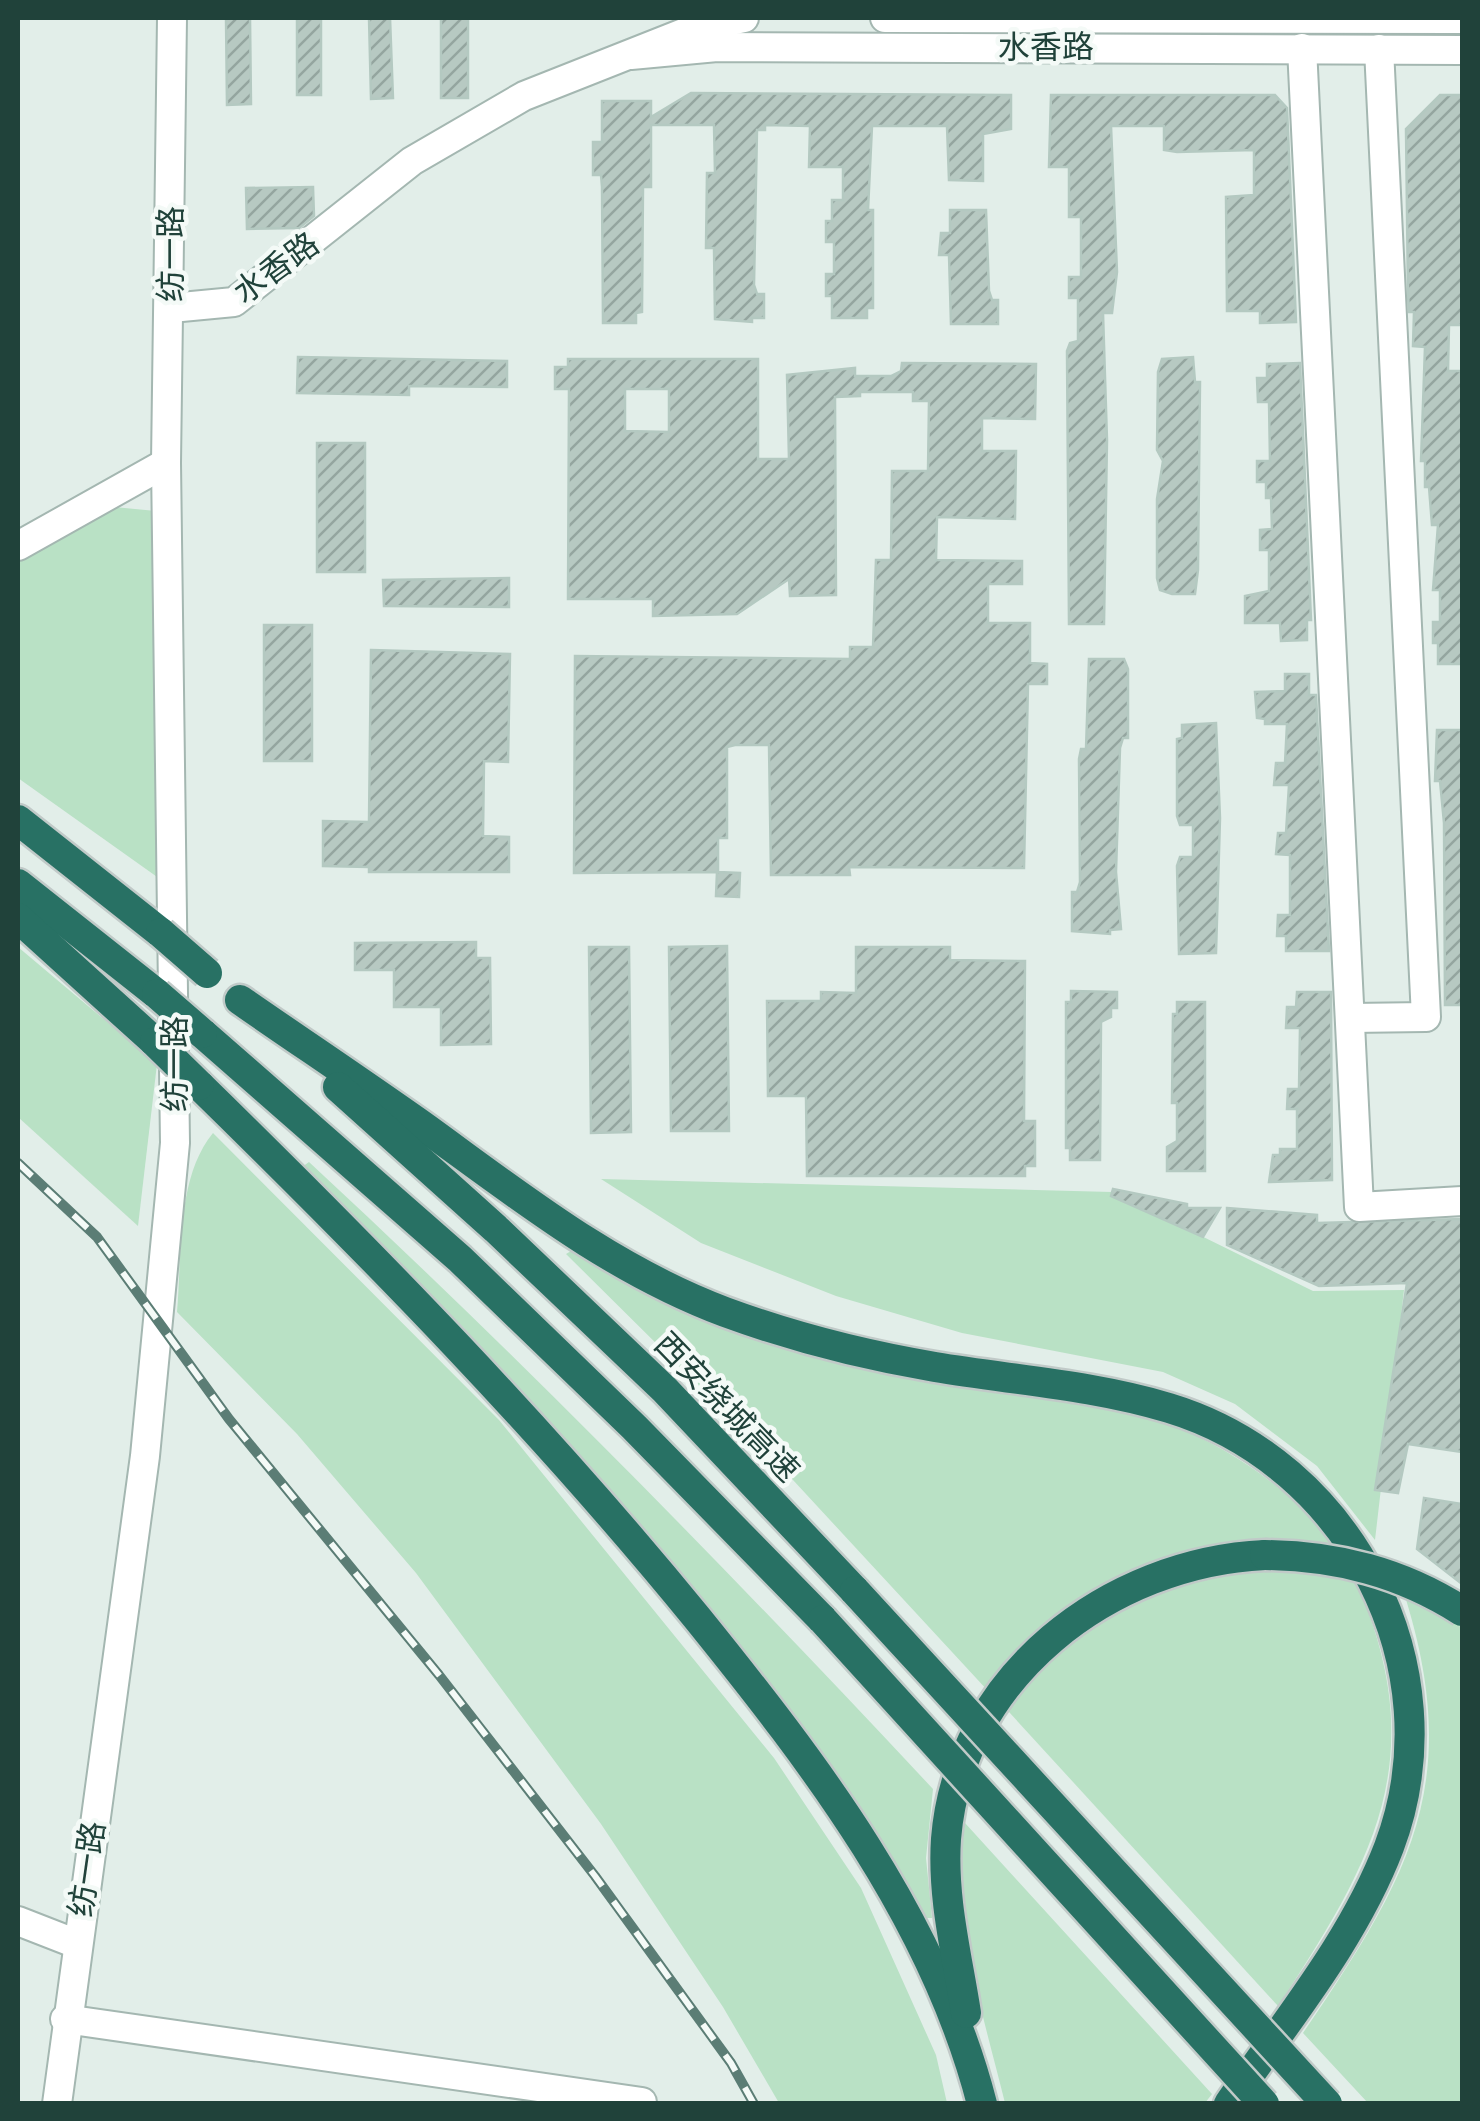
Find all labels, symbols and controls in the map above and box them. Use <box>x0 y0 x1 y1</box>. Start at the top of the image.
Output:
street label: 水香路 <box>998 28 1094 65</box>
street label: 纺一路 <box>152 206 189 302</box>
street label: 水香路 <box>226 224 325 311</box>
street label: 纺一路 <box>156 1016 193 1112</box>
street label: 西安绕城高速 <box>647 1325 807 1489</box>
street label: 纺一路 <box>62 1819 112 1919</box>

